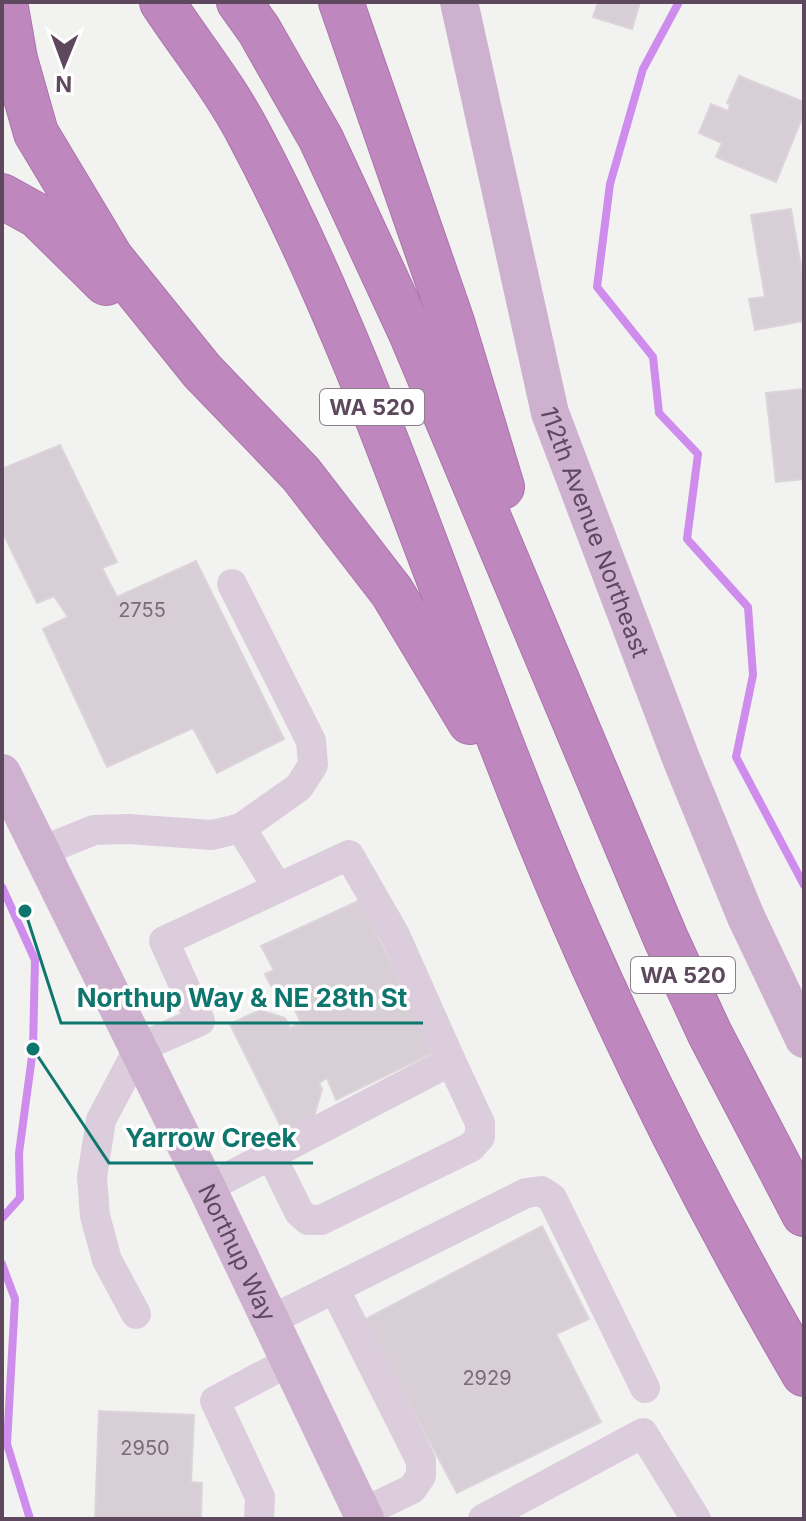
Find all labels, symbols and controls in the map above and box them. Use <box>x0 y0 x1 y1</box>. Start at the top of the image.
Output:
north arrow <box>24 24 104 104</box>
text: N <box>55 71 72 97</box>
road number: WA 520 <box>320 389 424 425</box>
street label: 112th Avenue Northeast <box>535 404 656 662</box>
house number: 2755 <box>118 598 166 622</box>
road number: WA 520 <box>631 957 735 993</box>
callout: Northup Way & NE 28th St <box>61 973 423 1023</box>
text: Northup Way & NE 28th St <box>77 982 408 1013</box>
callout: Yarrow Creek <box>109 1113 313 1163</box>
text: Yarrow Creek <box>125 1122 297 1153</box>
street label: Northup Way <box>193 1179 283 1326</box>
house number: 2929 <box>462 1366 512 1390</box>
house number: 2950 <box>120 1436 170 1460</box>

